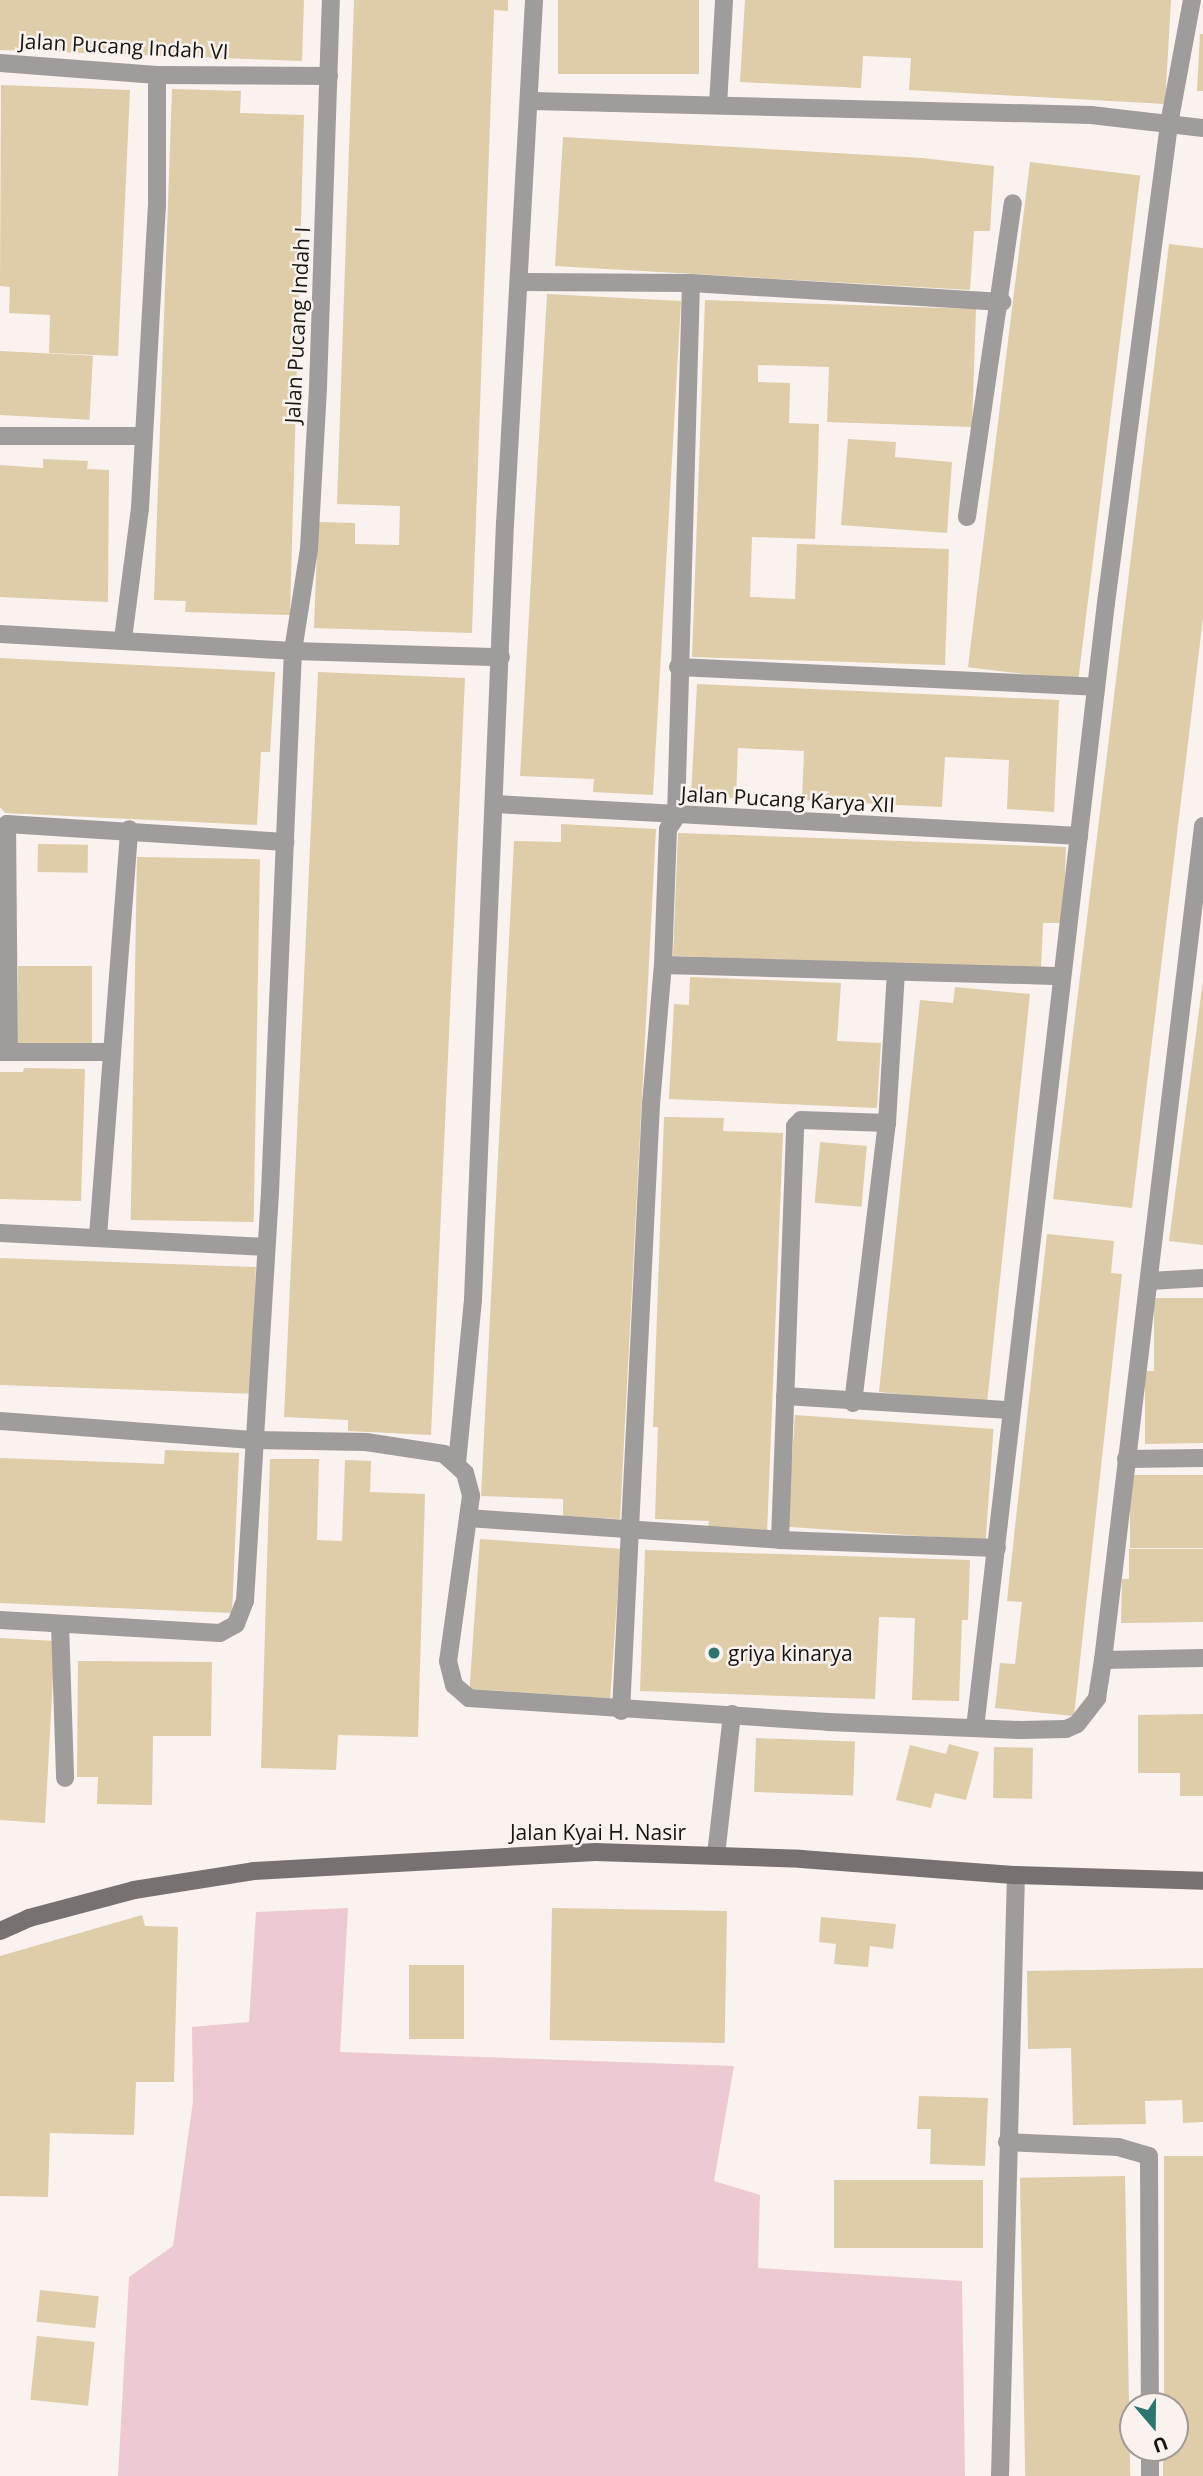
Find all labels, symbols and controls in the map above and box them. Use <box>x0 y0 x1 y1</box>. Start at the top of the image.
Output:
street label: Jalan Pucang Indah VI <box>19 28 229 64</box>
street label: Jalan Pucang Indah I <box>279 226 315 424</box>
street label: Jalan Pucang Karya XII <box>680 781 896 817</box>
place label: griya kinarya <box>728 1640 853 1666</box>
marker: griya kinarya <box>706 1645 722 1661</box>
street label: Jalan Kyai H. Nasir <box>510 1819 686 1845</box>
north arrow <box>1119 2392 1189 2462</box>
text: U <box>1149 2430 1172 2460</box>

